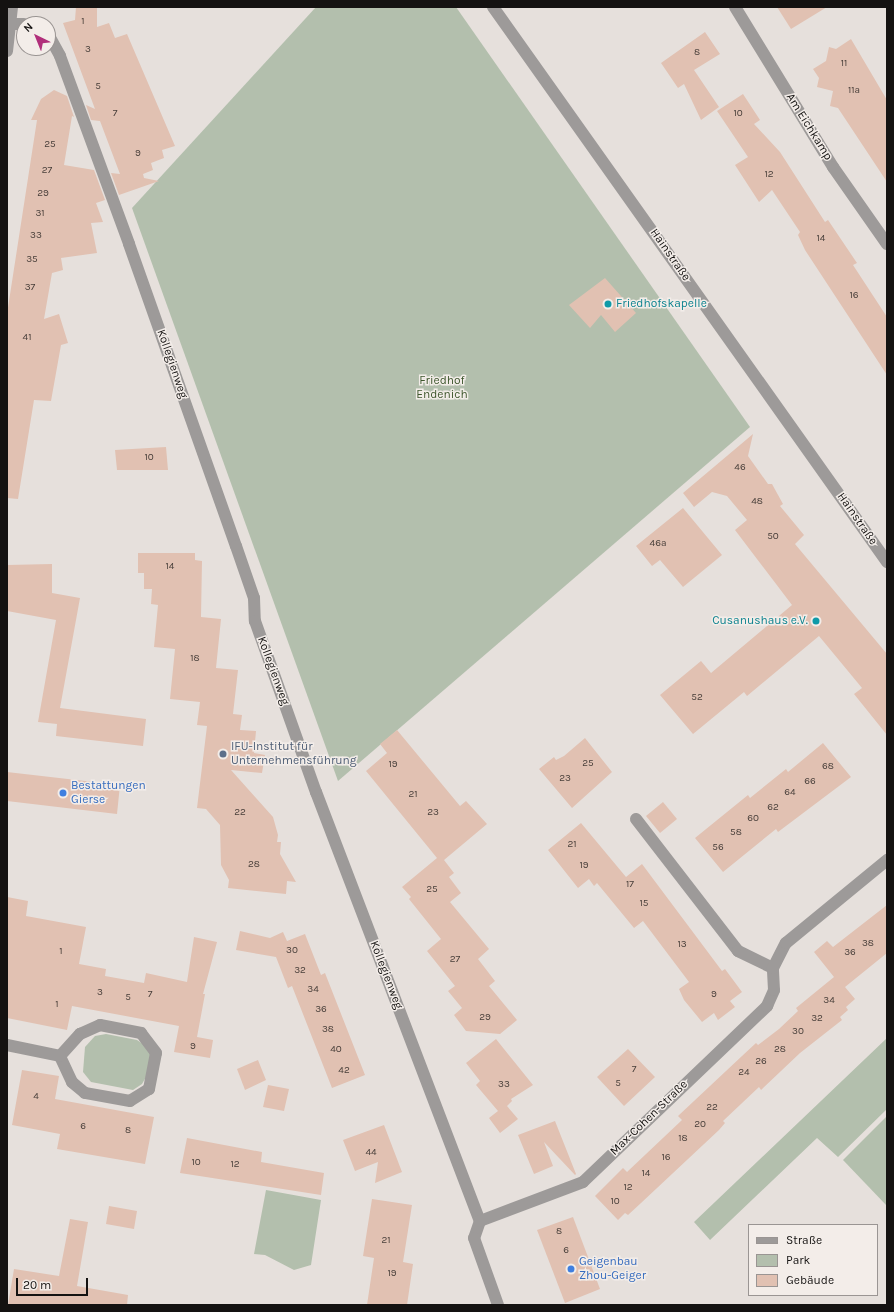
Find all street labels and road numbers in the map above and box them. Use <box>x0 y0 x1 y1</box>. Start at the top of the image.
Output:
street label: Am Eichkamp <box>783 91 835 163</box>
street label: Hainstraße <box>647 226 693 284</box>
street label: Kollegienweg <box>153 328 191 400</box>
street label: Hainstraße <box>834 490 880 548</box>
street label: Kollegienweg <box>254 635 292 707</box>
street label: Kollegienweg <box>366 939 406 1011</box>
street label: Max-Cohen-Straße <box>607 1077 691 1159</box>

